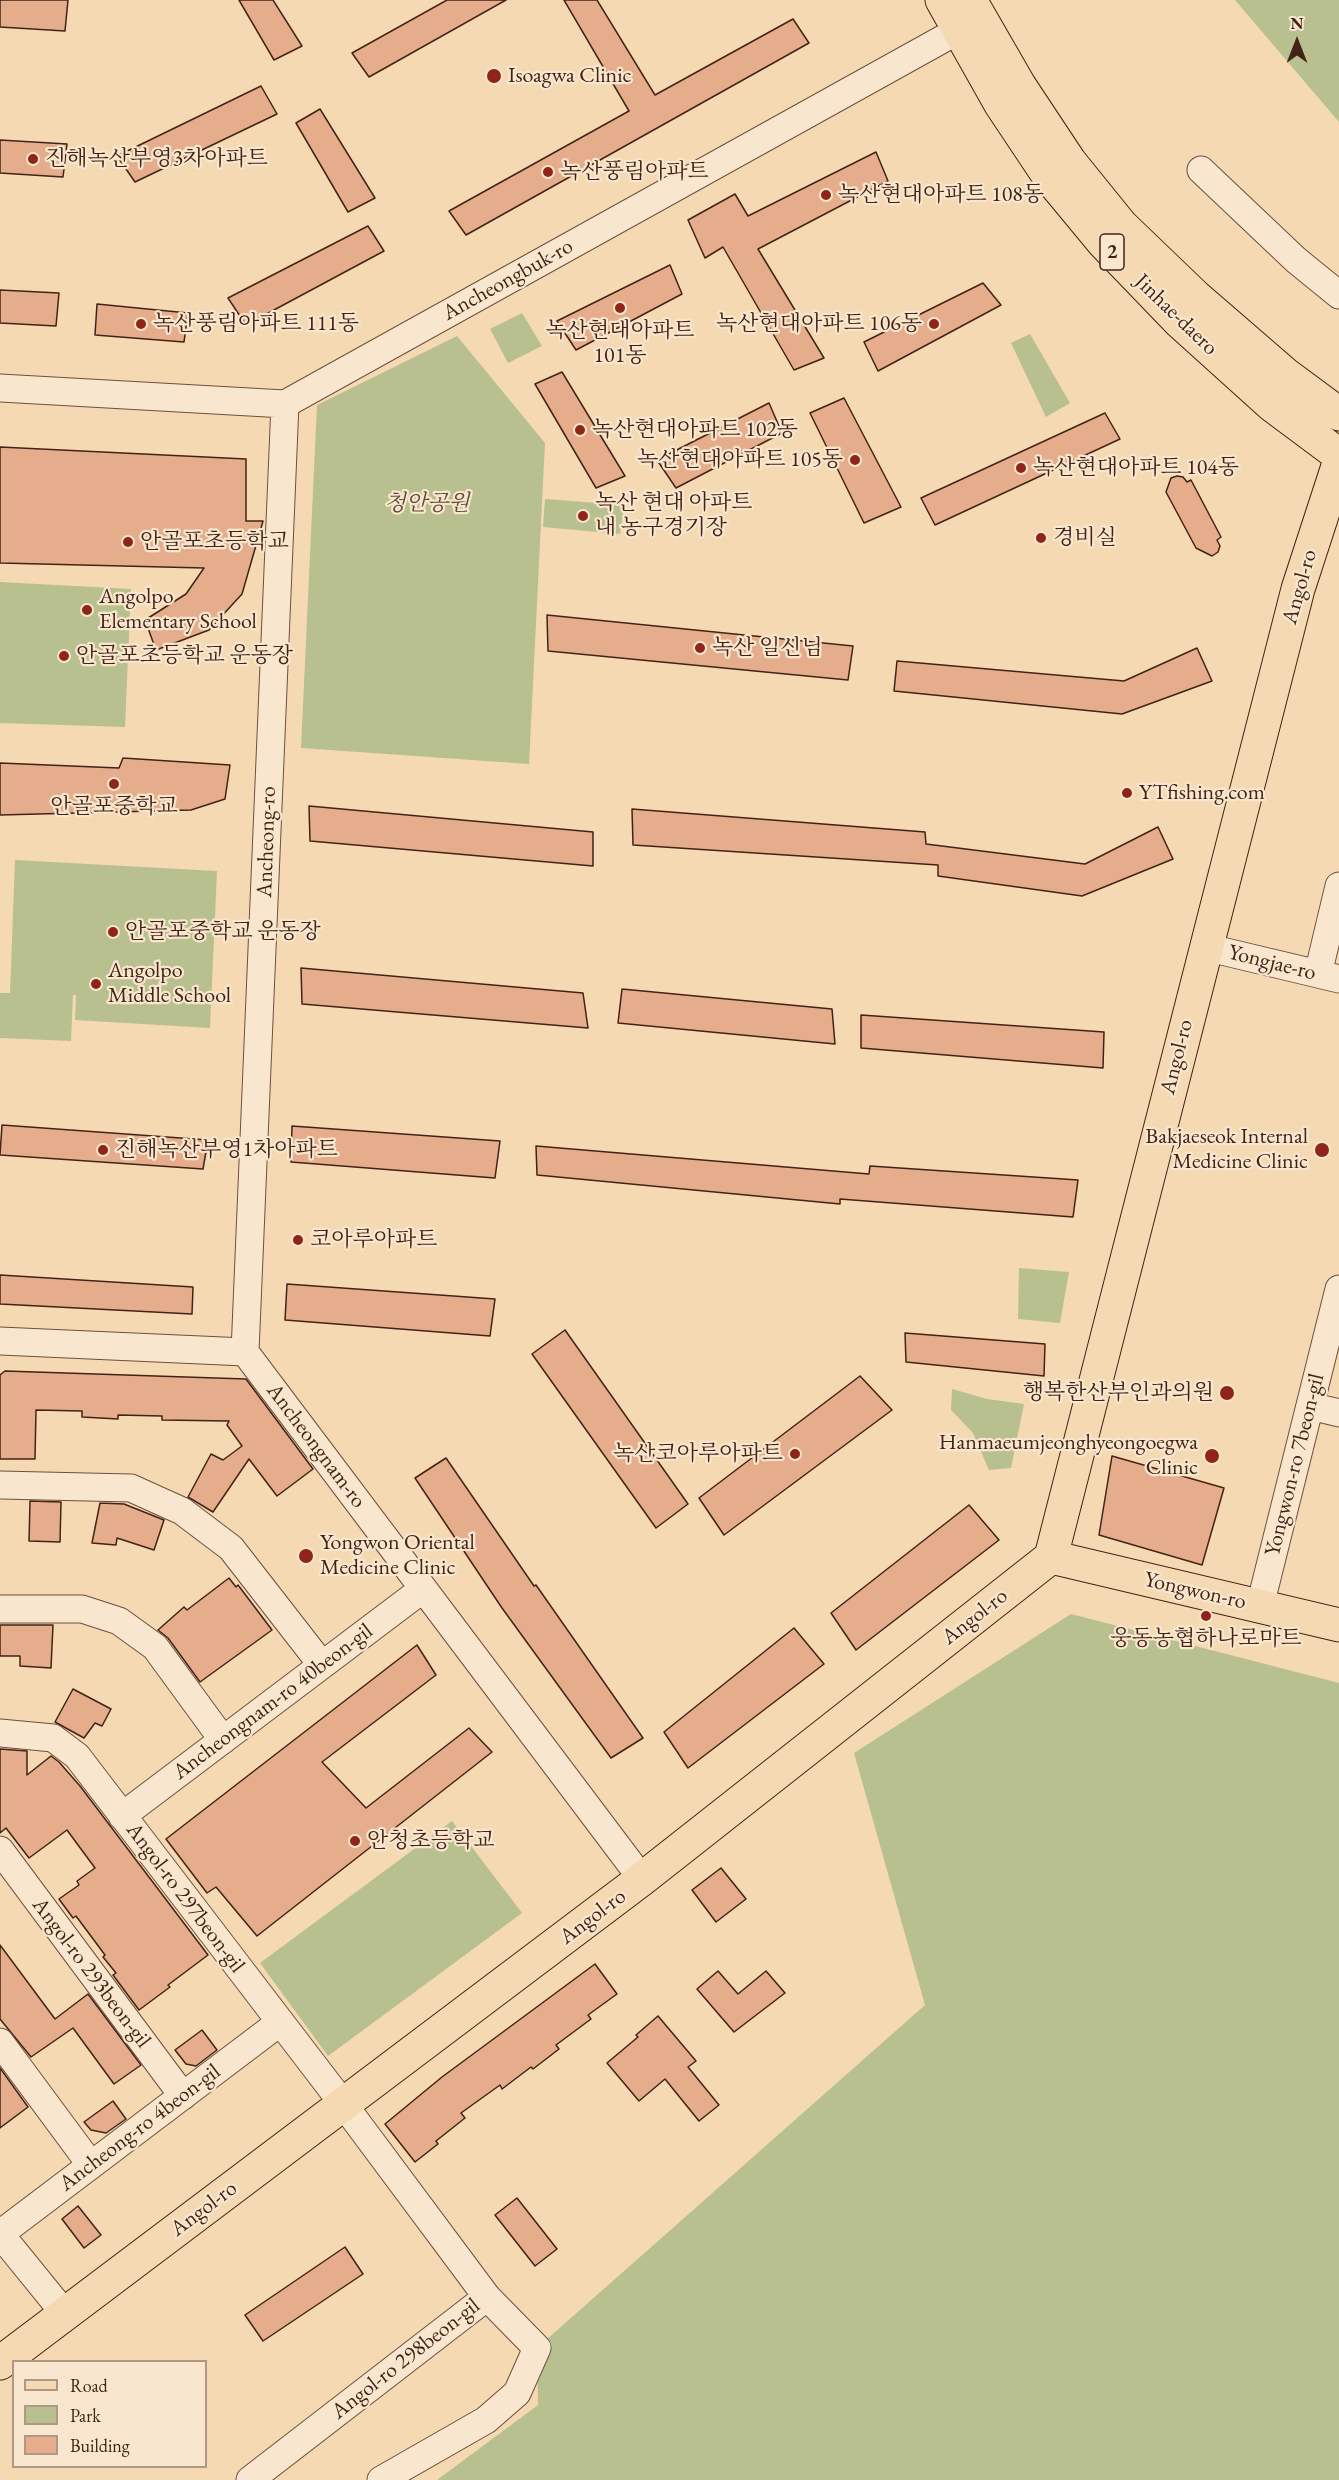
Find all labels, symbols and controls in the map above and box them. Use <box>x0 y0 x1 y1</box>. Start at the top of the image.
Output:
north arrow <box>1267 12 1327 72</box>
text: N <box>1291 13 1303 34</box>
place label: Isoagwa Clinic <box>508 63 632 89</box>
marker: Isoagwa Clinic <box>485 67 503 85</box>
place label: 진해녹산부영3차아파트 <box>45 146 268 172</box>
marker: 진해녹산부영3차아파트 <box>26 152 40 166</box>
place label: 녹산풍림아파트 <box>560 159 709 185</box>
marker: 녹산풍림아파트 <box>541 165 555 179</box>
place label: 녹산현대아파트 108동 <box>838 182 1044 208</box>
marker: 녹산현대아파트 108동 <box>819 188 833 202</box>
street label: Ancheongbuk-ro <box>438 233 578 327</box>
road number: 2 <box>1100 234 1124 270</box>
street label: Jinhae-daero <box>1129 269 1223 361</box>
marker: 녹산현대아파트 101동 <box>613 301 627 315</box>
place label: 녹산풍림아파트 111동 <box>153 311 359 337</box>
place label: 녹산현대아파트 106동 <box>716 311 922 337</box>
marker: 녹산풍림아파트 111동 <box>134 317 148 331</box>
marker: 녹산현대아파트 106동 <box>927 317 941 331</box>
place label: 녹산현대아파트 101동 <box>546 318 694 370</box>
place label: 녹산현대아파트 102동 <box>592 417 798 443</box>
marker: 녹산현대아파트 102동 <box>573 423 587 437</box>
place label: 녹산현대아파트 105동 <box>637 447 843 473</box>
marker: 녹산현대아파트 105동 <box>848 453 862 467</box>
place label: 녹산현대아파트 104동 <box>1033 455 1239 481</box>
marker: 녹산현대아파트 104동 <box>1014 461 1028 475</box>
place label: 녹산 현대 아파트 내 농구경기장 <box>595 490 753 542</box>
park label: 청안공원 <box>384 491 470 517</box>
marker: 녹산 현대 아파트 내 농구경기장 <box>576 509 590 523</box>
place label: 경비실 <box>1053 525 1117 551</box>
place label: 안골포초등학교 <box>140 529 289 555</box>
marker: 경비실 <box>1034 531 1048 545</box>
marker: 안골포초등학교 <box>121 535 135 549</box>
street label: Angol-ro <box>1277 547 1323 627</box>
place label: Angolpo Elementary School <box>99 584 257 636</box>
marker: Angolpo Elementary School <box>80 603 94 617</box>
place label: 녹산 일신님 <box>712 635 823 661</box>
marker: 녹산 일신님 <box>693 641 707 655</box>
place label: 안골포초등학교 운동장 <box>76 643 293 669</box>
marker: 안골포초등학교 운동장 <box>57 649 71 663</box>
marker: 안골포중학교 <box>107 777 121 791</box>
place label: YTfishing.com <box>1139 780 1265 806</box>
street label: Ancheong-ro <box>252 786 282 898</box>
marker: YTfishing.com <box>1120 786 1134 800</box>
place label: 안골포중학교 <box>50 794 178 820</box>
place label: 안골포중학교 운동장 <box>125 919 321 945</box>
marker: 안골포중학교 운동장 <box>106 925 120 939</box>
street label: Yongjae-ro <box>1225 939 1319 987</box>
place label: Angolpo Middle School <box>108 958 231 1010</box>
marker: Angolpo Middle School <box>89 977 103 991</box>
street label: Angol-ro <box>1155 1017 1199 1097</box>
place label: Bakjaeseok Internal Medicine Clinic <box>1145 1124 1308 1176</box>
place label: 진해녹산부영1차아파트 <box>115 1137 338 1163</box>
marker: Bakjaeseok Internal Medicine Clinic <box>1313 1141 1331 1159</box>
marker: 진해녹산부영1차아파트 <box>96 1143 110 1157</box>
place label: 코아루아파트 <box>310 1227 438 1253</box>
marker: 코아루아파트 <box>291 1233 305 1247</box>
street label: Yongwon-ro 7beon-gil <box>1260 1371 1330 1559</box>
street label: Ancheongnam-ro <box>261 1378 371 1514</box>
place label: 행복한산부인과의원 <box>1023 1380 1214 1406</box>
marker: 행복한산부인과의원 <box>1218 1384 1236 1402</box>
place label: Hanmaeumjeonghyeongoegwa Clinic <box>939 1430 1198 1482</box>
place label: 녹산코아루아파트 <box>613 1441 783 1467</box>
marker: 녹산코아루아파트 <box>788 1447 802 1461</box>
marker: Hanmaeumjeonghyeongoegwa Clinic <box>1203 1447 1221 1465</box>
place label: Yongwon Oriental Medicine Clinic <box>320 1530 475 1582</box>
marker: Yongwon Oriental Medicine Clinic <box>297 1547 315 1565</box>
street label: Yongwon-ro <box>1141 1566 1249 1616</box>
street label: Angol-ro <box>937 1583 1013 1651</box>
marker: 웅동농협하나로마트 <box>1199 1609 1213 1623</box>
street label: Ancheongnam-ro 40beon-gil <box>168 1618 378 1786</box>
place label: 웅동농협하나로마트 <box>1110 1626 1302 1652</box>
street label: Angol-ro 297beon-gil <box>120 1818 250 1978</box>
place label: 안청초등학교 <box>367 1828 495 1854</box>
marker: 안청초등학교 <box>348 1834 362 1848</box>
street label: Angol-ro <box>555 1883 631 1951</box>
street label: Angol-ro 293beon-gil <box>26 1893 156 2053</box>
street label: Ancheong-ro 4beon-gil <box>54 2059 226 2197</box>
street label: Angol-ro <box>166 2175 242 2243</box>
street label: Angol-ro 298beon-gil <box>327 2293 485 2425</box>
legend <box>12 2360 207 2468</box>
text: Road <box>70 2374 108 2397</box>
text: Park <box>70 2404 101 2427</box>
text: Building <box>70 2434 130 2457</box>

